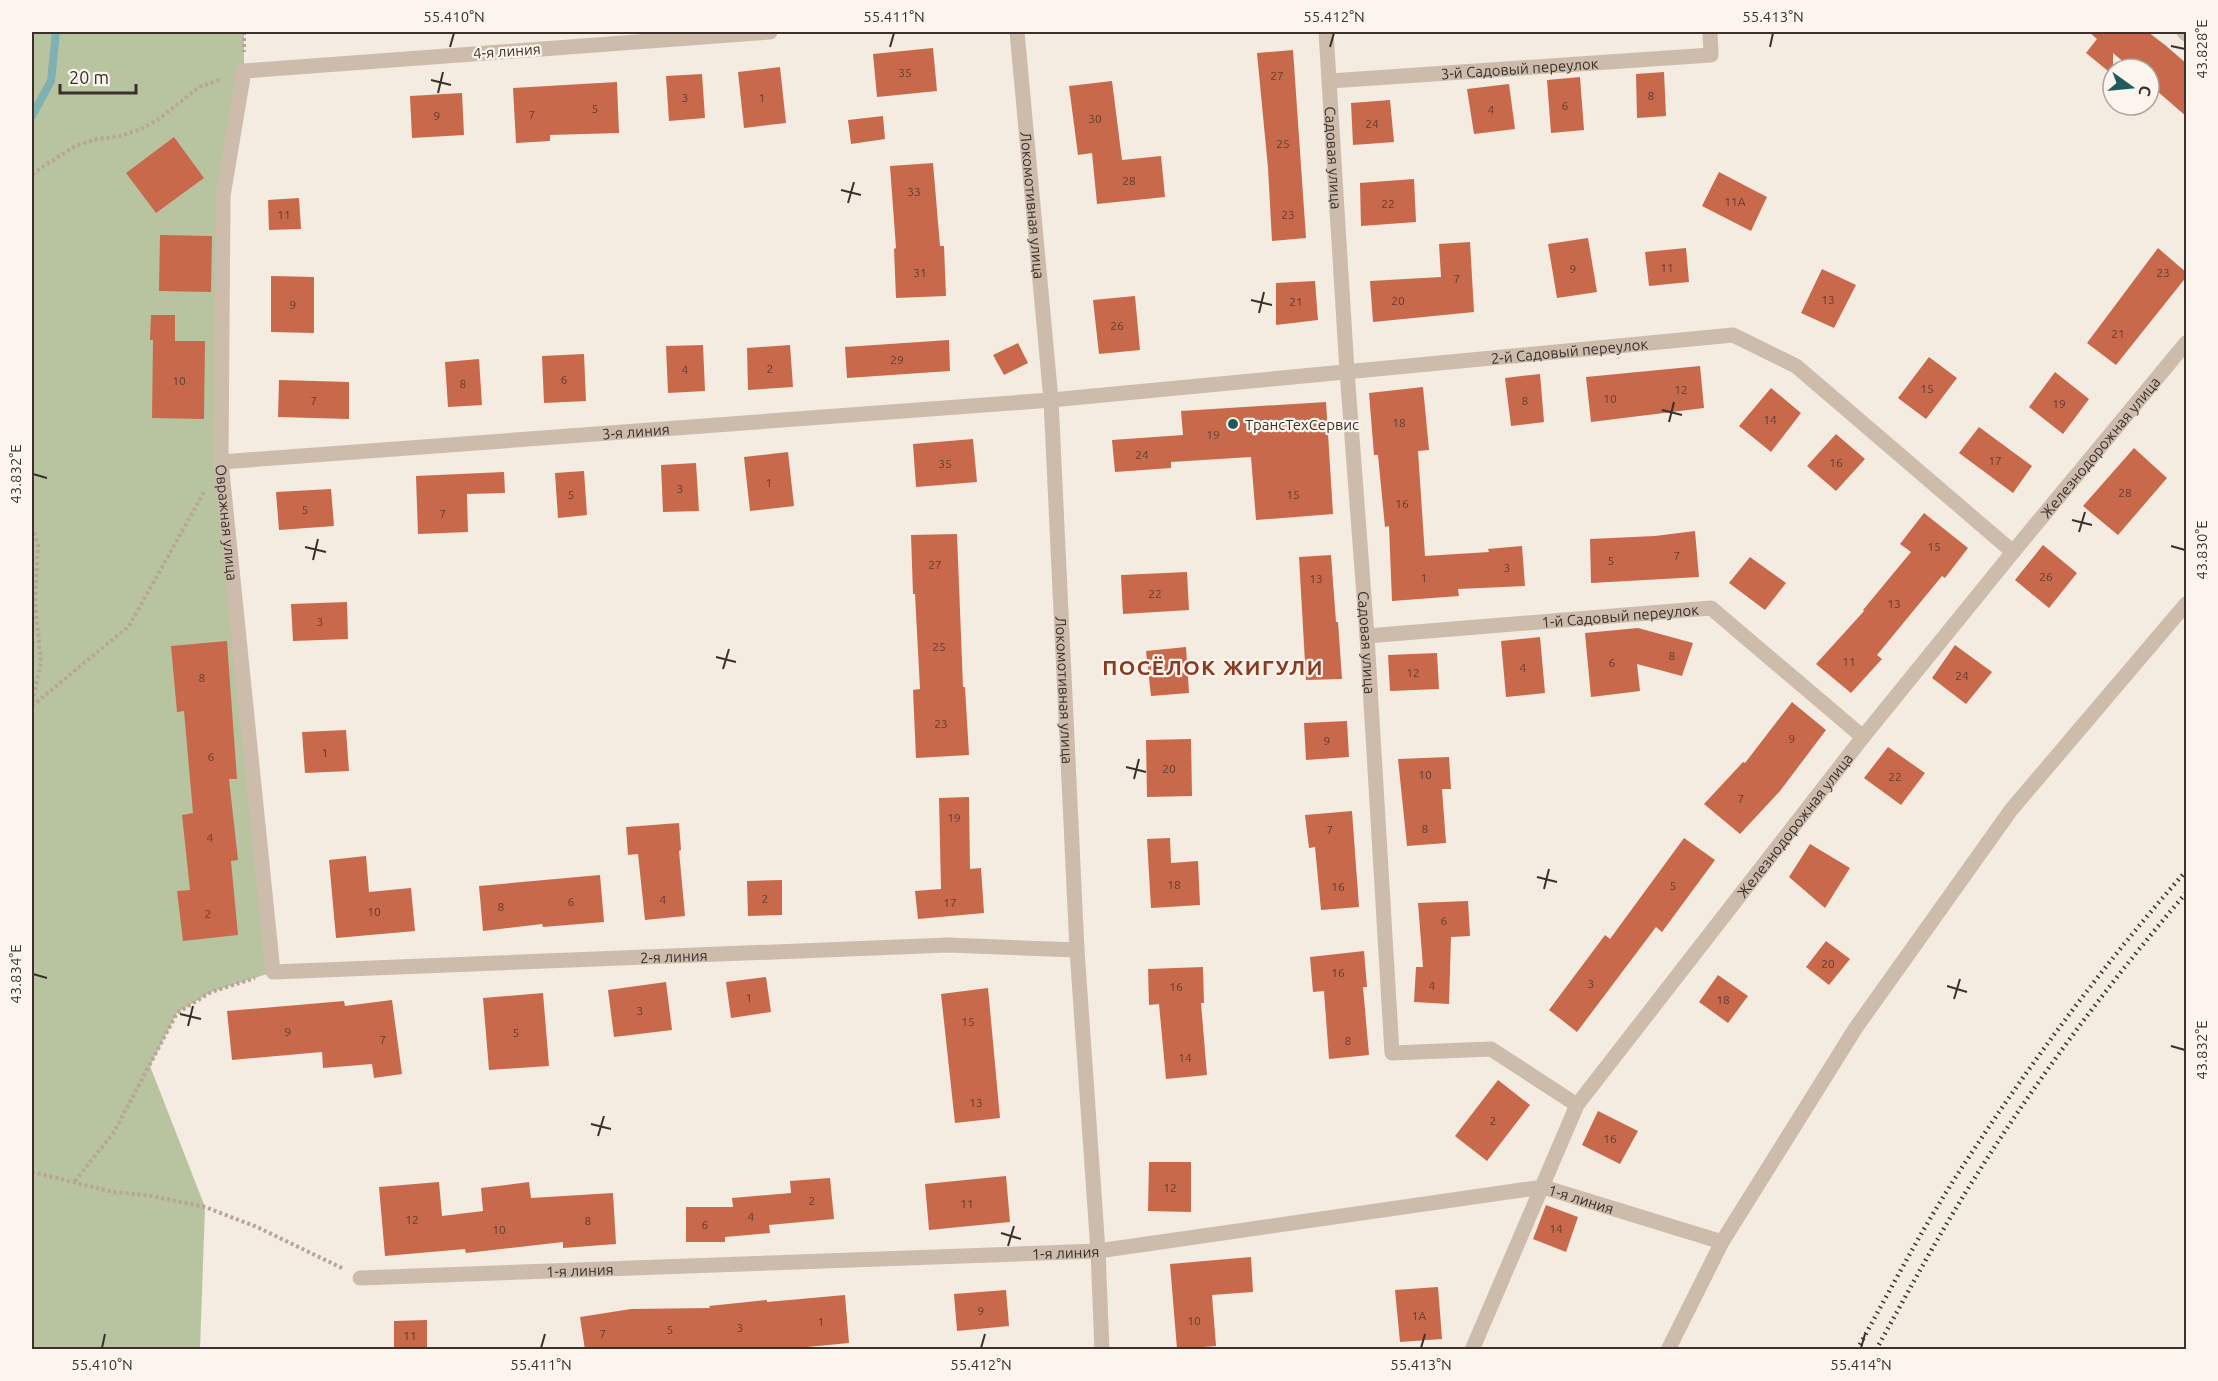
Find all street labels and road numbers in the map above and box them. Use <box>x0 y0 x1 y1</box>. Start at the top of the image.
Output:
street label: 4-я линия <box>473 40 541 62</box>
street label: 3-й Садовый переулок <box>1440 54 1599 82</box>
street label: Садовая улица <box>1322 106 1345 210</box>
street label: Локомотивная улица <box>1018 131 1048 280</box>
street label: 2-й Садовый переулок <box>1490 335 1649 367</box>
street label: Железнодорожная улица <box>2037 373 2163 521</box>
street label: 3-я линия <box>601 420 670 442</box>
street label: Овражная улица <box>213 464 242 581</box>
street label: Садовая улица <box>1355 591 1379 695</box>
street label: 1-й Садовый переулок <box>1541 601 1700 630</box>
street label: Локомотивная улица <box>1053 616 1077 764</box>
street label: Железнодорожная улица <box>1733 750 1856 901</box>
street label: 2-я линия <box>640 946 708 966</box>
street label: 1-я линия <box>1546 1181 1616 1217</box>
street label: 1-я линия <box>1031 1242 1100 1262</box>
street label: 1-я линия <box>546 1260 614 1280</box>

